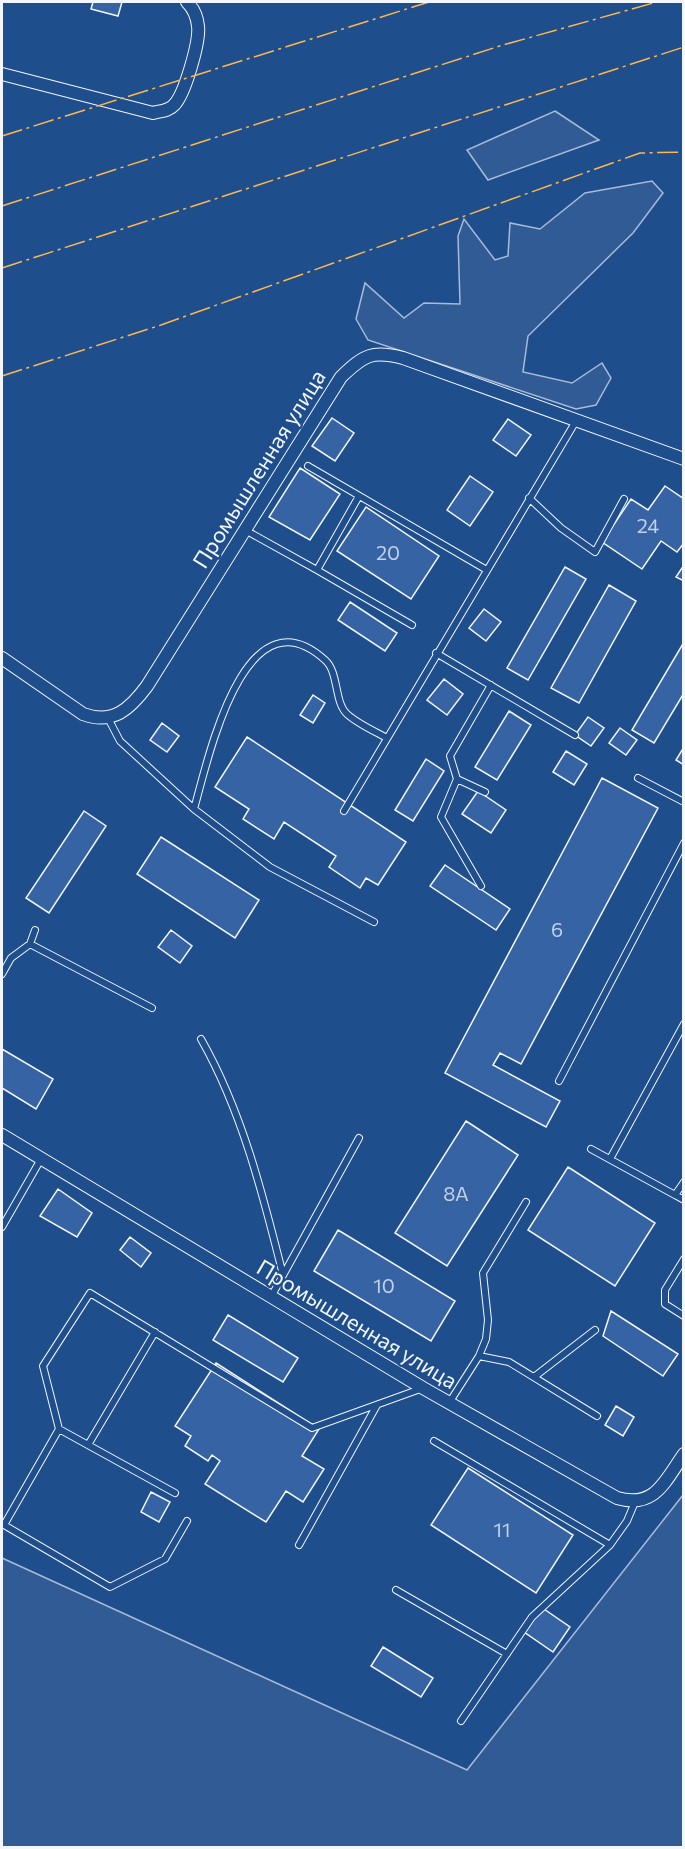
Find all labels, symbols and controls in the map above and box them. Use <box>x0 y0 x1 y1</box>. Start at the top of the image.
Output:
street label: Промышленная улица <box>186 364 331 573</box>
house number: 24 <box>637 513 659 537</box>
house number: 20 <box>376 540 400 564</box>
house number: 6 <box>551 917 563 941</box>
house number: 8А <box>443 1181 469 1205</box>
street label: Промышленная улица <box>252 1253 462 1394</box>
house number: 10 <box>373 1273 395 1297</box>
house number: 11 <box>493 1517 511 1541</box>

